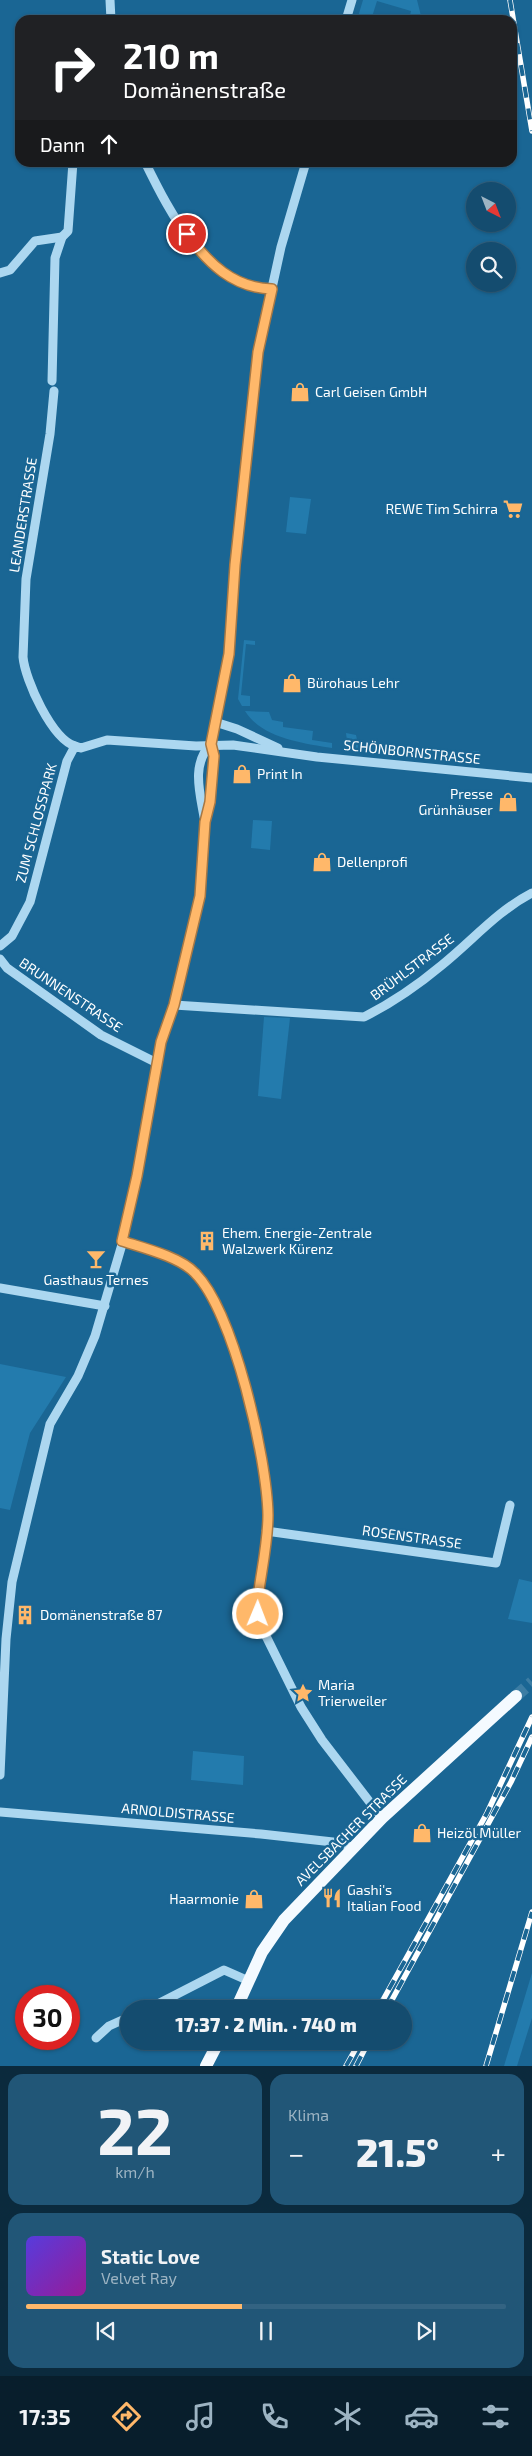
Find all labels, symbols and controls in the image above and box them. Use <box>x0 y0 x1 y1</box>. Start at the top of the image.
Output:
text: 210 m <box>123 34 219 76</box>
icon: right <box>40 35 105 100</box>
text: Domänenstraße <box>123 76 286 102</box>
icon: ahead <box>95 130 123 158</box>
text: Dann <box>40 133 85 156</box>
north arrow <box>466 182 516 232</box>
map controls <box>466 182 516 292</box>
pin <box>166 213 208 255</box>
icon: arrive <box>173 220 201 248</box>
button: search <box>466 242 516 292</box>
shop icon: Carl Geisen GmbH <box>289 381 311 403</box>
place label: Carl Geisen GmbH <box>315 383 427 400</box>
street label: LEANDERSTRASSE <box>5 456 40 574</box>
supermarket icon: REWE Tim Schirra <box>502 498 524 520</box>
place label: REWE Tim Schirra <box>385 500 498 517</box>
shop icon: Bürohaus Lehr <box>281 672 303 694</box>
place label: Bürohaus Lehr <box>307 674 400 691</box>
street label: SCHÖNBORNSTRASSE <box>343 736 482 767</box>
street label: ZUM SCHLOSSPARK <box>11 760 60 885</box>
shop icon: Print In <box>231 763 253 785</box>
place label: Print In <box>257 765 303 782</box>
place label: Presse Grünhäuser <box>418 785 493 818</box>
shop icon: Presse Grünhäuser <box>497 791 519 813</box>
shop icon: Dellenprofi <box>311 851 333 873</box>
place label: Dellenprofi <box>337 853 408 870</box>
street label: BRÜHLSTRASSE <box>367 930 457 1004</box>
street label: BRUNNENSTRASSE <box>16 954 126 1036</box>
place label: Ehem. Energie-Zentrale Walzwerk Kürenz <box>222 1224 372 1257</box>
building icon: Ehem. Energie-Zentrale Walzwerk Kürenz <box>196 1230 218 1252</box>
bar icon: Gasthaus Ternes <box>85 1248 107 1270</box>
place label: Gasthaus Ternes <box>43 1271 149 1288</box>
street label: ROSENSTRASSE <box>361 1521 463 1552</box>
position arrow <box>231 1587 283 1639</box>
building icon: Domänenstraße 87 <box>14 1604 36 1626</box>
place label: Domänenstraße 87 <box>40 1606 163 1623</box>
place label: Maria Trierweiler <box>318 1676 387 1709</box>
place icon: Maria Trierweiler <box>292 1682 314 1704</box>
street label: AVELSBACHER STRASSE <box>291 1770 410 1889</box>
street label: ARNOLDISTRASSE <box>121 1799 236 1826</box>
shop icon: Heizöl Müller <box>411 1822 433 1844</box>
place label: Heizöl Müller <box>437 1824 521 1841</box>
place label: Gashi's Italian Food <box>347 1881 422 1914</box>
restaurant icon: Gashi's Italian Food <box>321 1887 343 1909</box>
shop icon: Haarmonie <box>243 1888 265 1910</box>
place label: Haarmonie <box>169 1890 239 1907</box>
speed limit sign: 30 <box>15 1985 80 2050</box>
text: 17:37 · 2 Min. · 740 m <box>175 2013 357 2036</box>
text: 22 <box>97 2090 173 2168</box>
text: Klima <box>288 2105 329 2124</box>
text: 21.5° <box>356 2129 439 2175</box>
text: − <box>288 2136 304 2170</box>
text: + <box>491 2136 506 2170</box>
text: km/h <box>115 2162 155 2181</box>
text: Static Love <box>101 2245 200 2268</box>
text: Velvet Ray <box>101 2268 177 2287</box>
icon: previous <box>92 2317 120 2345</box>
icon: pause <box>252 2317 280 2345</box>
icon: next <box>412 2317 440 2345</box>
icon: directions <box>109 2399 144 2434</box>
icon: music <box>183 2399 218 2434</box>
icon: phone <box>257 2399 292 2434</box>
icon: climate <box>330 2399 365 2434</box>
icon: car <box>404 2399 439 2434</box>
icon: filters <box>478 2399 513 2434</box>
text: 17:35 <box>19 2403 71 2429</box>

